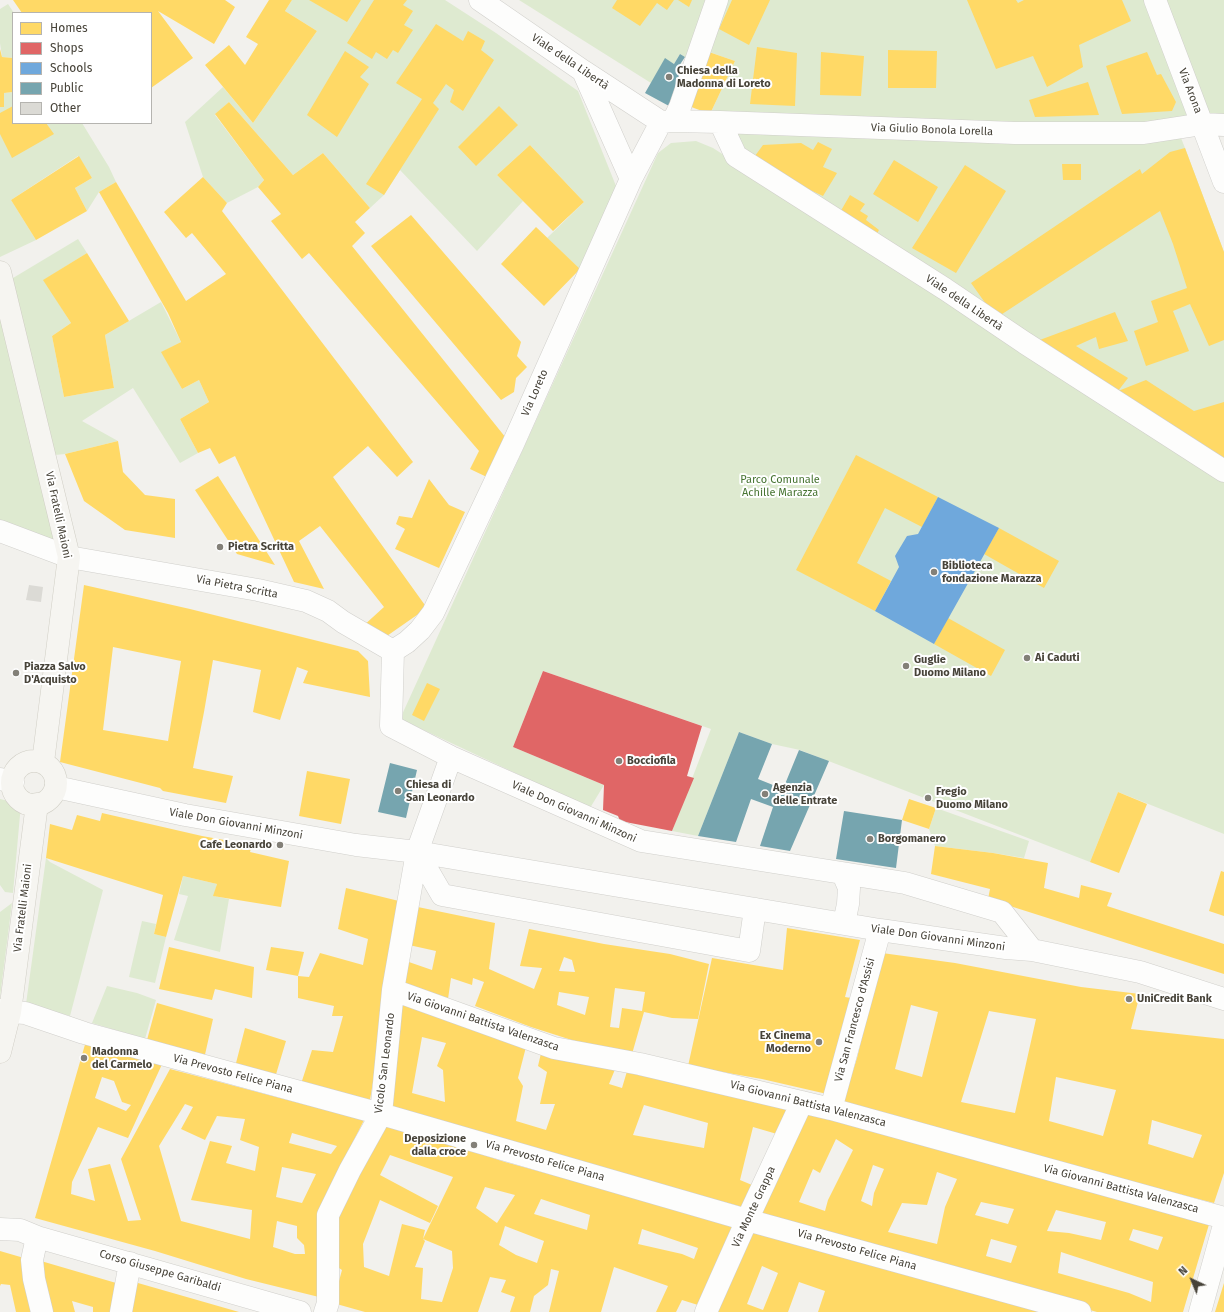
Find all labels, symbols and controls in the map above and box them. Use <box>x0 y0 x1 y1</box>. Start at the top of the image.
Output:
legend <box>12 12 152 124</box>
text: Homes <box>50 21 88 35</box>
street label: Viale della Libertà <box>529 31 611 93</box>
text: Shops <box>50 41 83 55</box>
text: Schools <box>50 61 92 75</box>
place label: Chiesa della Madonna di Loreto <box>677 64 771 90</box>
street label: Via Arona <box>1175 67 1205 115</box>
marker: Chiesa della Madonna di Loreto <box>664 72 674 82</box>
text: Public <box>50 81 83 95</box>
text: Other <box>50 101 81 115</box>
street label: Via Giulio Bonola Lorella <box>871 121 993 139</box>
street label: Viale della Libertà <box>923 272 1005 334</box>
street label: Via Loreto <box>519 368 551 418</box>
street label: Via Fratelli Maioni <box>42 470 74 560</box>
park label: Parco Comunale Achille Marazza <box>740 473 820 499</box>
place label: Pietra Scritta <box>228 540 294 554</box>
marker: Pietra Scritta <box>215 542 225 552</box>
place label: Biblioteca fondazione Marazza <box>942 559 1041 585</box>
marker: Biblioteca fondazione Marazza <box>929 567 939 577</box>
street label: Via Pietra Scritta <box>195 573 279 601</box>
place label: Ai Caduti <box>1035 651 1080 665</box>
place label: Guglie Duomo Milano <box>914 653 986 679</box>
marker: Ai Caduti <box>1022 653 1032 663</box>
place label: Piazza Salvo D'Acquisto <box>24 660 86 686</box>
marker: Guglie Duomo Milano <box>901 661 911 671</box>
marker: Piazza Salvo D'Acquisto <box>11 668 21 678</box>
place label: Bocciofila <box>627 754 676 768</box>
marker: Bocciofila <box>614 756 624 766</box>
place label: Chiesa di San Leonardo <box>406 778 475 804</box>
street label: Viale Don Giovanni Minzoni <box>509 778 639 846</box>
place label: Agenzia delle Entrate <box>773 781 837 807</box>
place label: Fregio Duomo Milano <box>936 785 1008 811</box>
marker: Chiesa di San Leonardo <box>393 786 403 796</box>
marker: Agenzia delle Entrate <box>760 789 770 799</box>
marker: Fregio Duomo Milano <box>923 793 933 803</box>
street label: Viale Don Giovanni Minzoni <box>168 806 304 842</box>
place label: Borgomanero <box>878 832 946 846</box>
marker: Borgomanero <box>865 834 875 844</box>
place label: Cafe Leonardo <box>200 838 272 852</box>
marker: Cafe Leonardo <box>275 840 285 850</box>
street label: Via Fratelli Maioni <box>11 863 35 953</box>
street label: Viale Don Giovanni Minzoni <box>870 922 1006 954</box>
street label: Via San Francesco d'Assisi <box>832 957 878 1083</box>
street label: Via Giovanni Battista Valenzasca <box>405 990 561 1054</box>
place label: UniCredit Bank <box>1137 992 1212 1006</box>
marker: UniCredit Bank <box>1124 994 1134 1004</box>
street label: Vicolo San Leonardo <box>372 1012 398 1114</box>
place label: Ex Cinema Moderno <box>760 1029 811 1055</box>
marker: Ex Cinema Moderno <box>814 1037 824 1047</box>
place label: Madonna del Carmelo <box>92 1045 152 1071</box>
street label: Via Prevosto Felice Piana <box>172 1052 294 1096</box>
marker: Madonna del Carmelo <box>79 1053 89 1063</box>
street label: Via Giovanni Battista Valenzasca <box>729 1078 887 1130</box>
place label: Deposizione dalla croce <box>404 1132 466 1158</box>
street label: Via Prevosto Felice Piana <box>484 1138 606 1184</box>
marker: Deposizione dalla croce <box>469 1140 479 1150</box>
street label: Via Giovanni Battista Valenzasca <box>1042 1162 1200 1216</box>
street label: Via Monte Grappa <box>729 1164 779 1250</box>
street label: Via Prevosto Felice Piana <box>796 1227 918 1273</box>
street label: Corso Giuseppe Garibaldi <box>98 1247 222 1295</box>
north arrow <box>1172 1260 1212 1300</box>
text: N <box>1176 1264 1190 1278</box>

